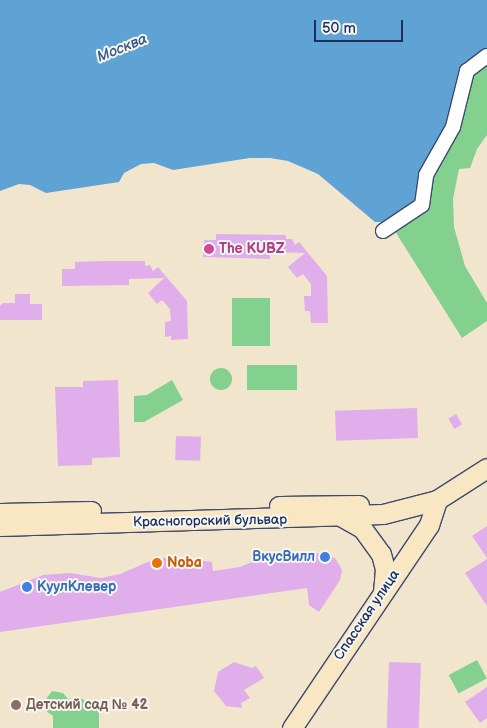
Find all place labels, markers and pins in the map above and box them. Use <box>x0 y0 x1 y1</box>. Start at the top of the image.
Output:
place label: The KUBZ <box>219 241 284 257</box>
marker: The KUBZ <box>203 243 215 255</box>
place label: ВкусВилл <box>252 549 315 565</box>
marker: ВкусВилл <box>319 551 331 563</box>
place label: Noba <box>167 555 202 571</box>
marker: Noba <box>151 557 163 569</box>
place label: КуулКлевер <box>37 579 116 595</box>
marker: КуулКлевер <box>21 581 33 593</box>
place label: Детский сад № 42 <box>26 697 148 713</box>
marker: Детский сад № 42 <box>10 699 22 711</box>

